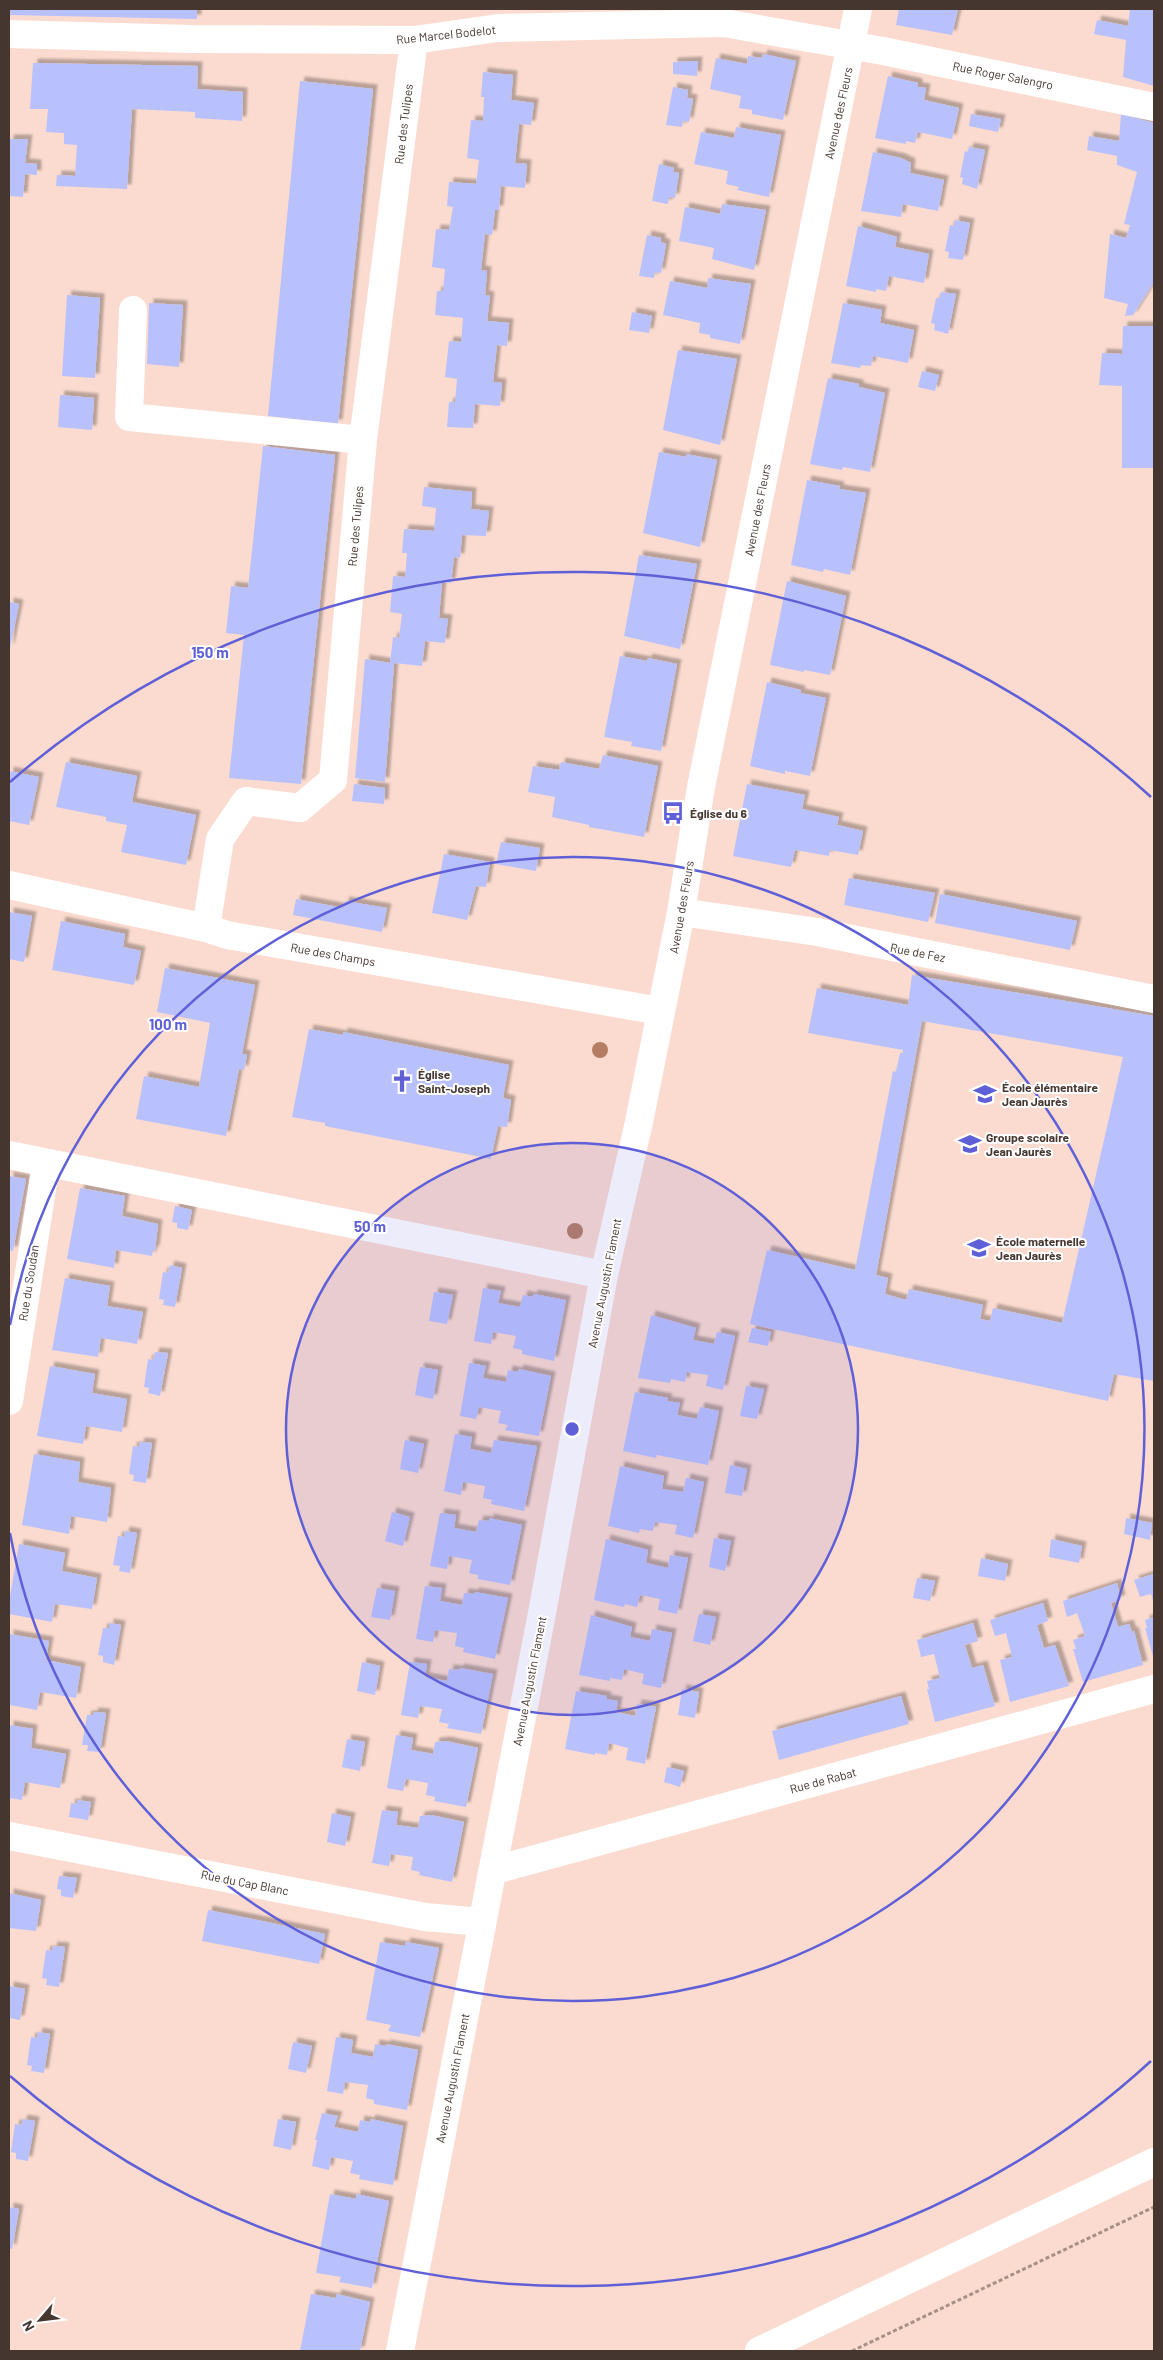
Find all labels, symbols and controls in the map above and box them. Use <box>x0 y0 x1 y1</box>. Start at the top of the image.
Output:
street label: Rue Marcel Bodelot <box>396 22 496 46</box>
street label: Rue Roger Salengro <box>952 58 1054 92</box>
street label: Avenue des Fleurs <box>821 65 855 160</box>
street label: Rue des Tulipes <box>391 83 415 165</box>
street label: Avenue des Fleurs <box>741 462 773 558</box>
street label: Rue des Tulipes <box>345 485 366 567</box>
text: 150 m <box>191 643 229 661</box>
bus stop icon: Église du 6 <box>660 800 686 826</box>
place label: Église du 6 <box>690 806 747 820</box>
street label: Avenue des Fleurs <box>666 859 696 955</box>
street label: Rue des Champs <box>290 940 377 968</box>
street label: Rue de Fez <box>889 940 947 964</box>
text: 100 m <box>149 1015 187 1033</box>
place label: Église Saint-Joseph <box>418 1067 490 1095</box>
church icon: Église Saint-Joseph <box>389 1068 415 1094</box>
place label: École élémentaire Jean Jaurès <box>1002 1080 1098 1108</box>
school or university icon: École élémentaire Jean Jaurès <box>972 1081 998 1107</box>
place label: Groupe scolaire Jean Jaurès <box>986 1130 1070 1158</box>
school or university icon: Groupe scolaire Jean Jaurès <box>957 1131 983 1157</box>
text: 50 m <box>354 1217 386 1235</box>
street label: Avenue Augustin Flament <box>585 1217 623 1349</box>
place label: École maternelle Jean Jaurès <box>996 1234 1086 1262</box>
school or university icon: École maternelle Jean Jaurès <box>966 1235 992 1261</box>
street label: Rue du Soudan <box>15 1244 41 1322</box>
centre of rings <box>563 1420 581 1438</box>
street label: Avenue Augustin Flament <box>510 1615 548 1747</box>
street label: Rue de Rabat <box>788 1764 858 1796</box>
street label: Rue du Cap Blanc <box>200 1867 290 1897</box>
street label: Avenue Augustin Flament <box>433 2012 471 2144</box>
north arrow <box>15 2295 65 2345</box>
text: N <box>18 2318 38 2334</box>

